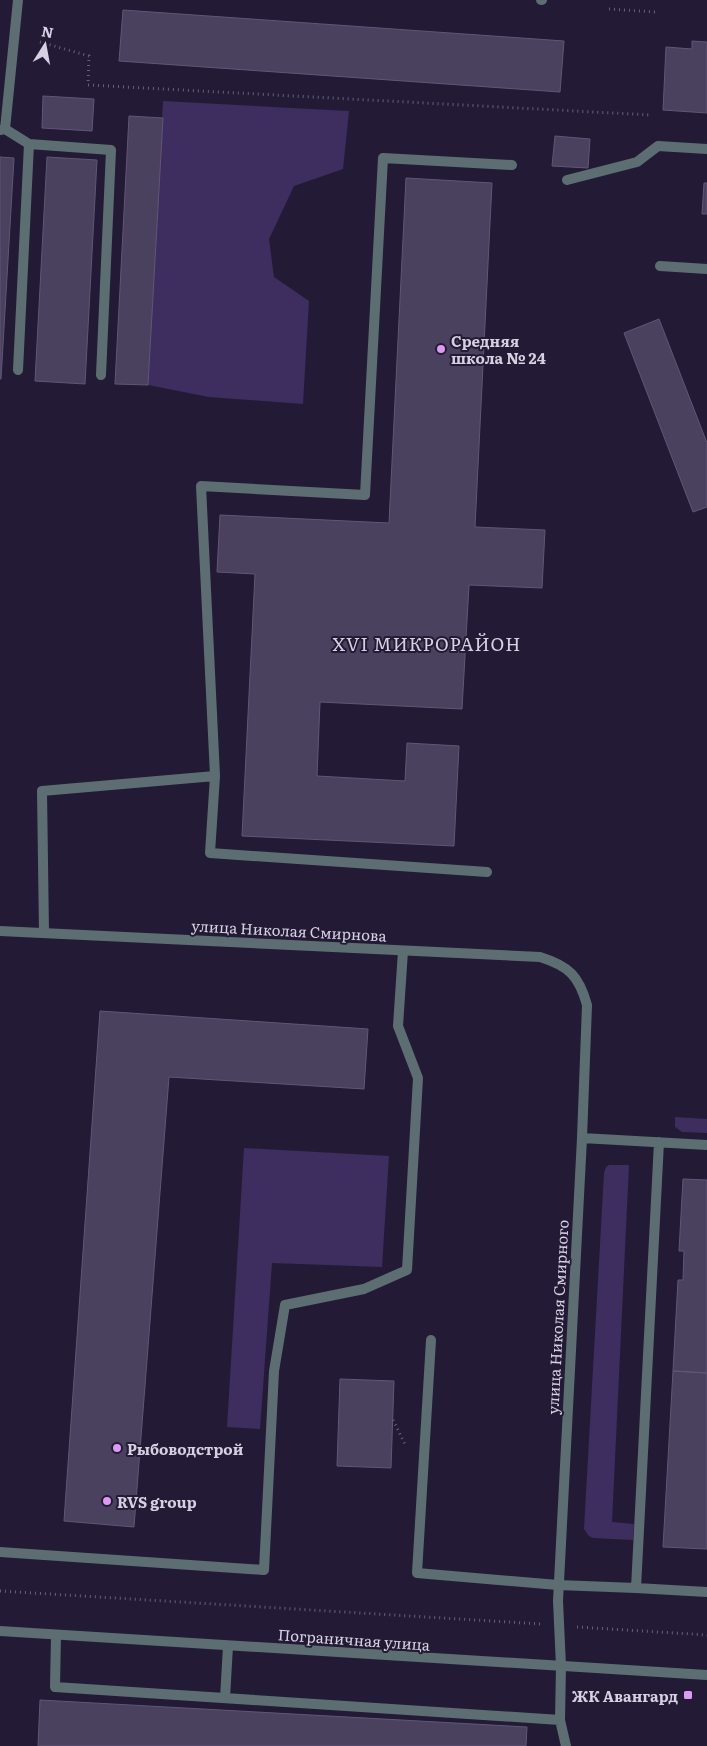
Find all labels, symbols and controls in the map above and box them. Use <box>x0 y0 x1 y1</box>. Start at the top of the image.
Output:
north arrow <box>20 20 70 70</box>
text: N <box>40 20 56 42</box>
place label: Средняя школа № 24 <box>451 329 546 369</box>
marker: Средняя школа № 24 <box>435 343 447 355</box>
district label: XVI МИКРОРАЙОН <box>333 630 521 657</box>
street label: улица Николая Смирнова <box>191 913 388 947</box>
street label: улица Николая Смирного <box>540 1219 574 1415</box>
place label: Рыбоводстрой <box>127 1437 244 1460</box>
marker: Рыбоводстрой <box>111 1442 123 1454</box>
place label: RVS group <box>117 1490 197 1513</box>
marker: RVS group <box>101 1495 113 1507</box>
street label: Пограничная улица <box>277 1622 432 1656</box>
place label: ЖК Авангард <box>572 1684 678 1707</box>
marker: ЖК Авангард <box>682 1689 694 1701</box>

